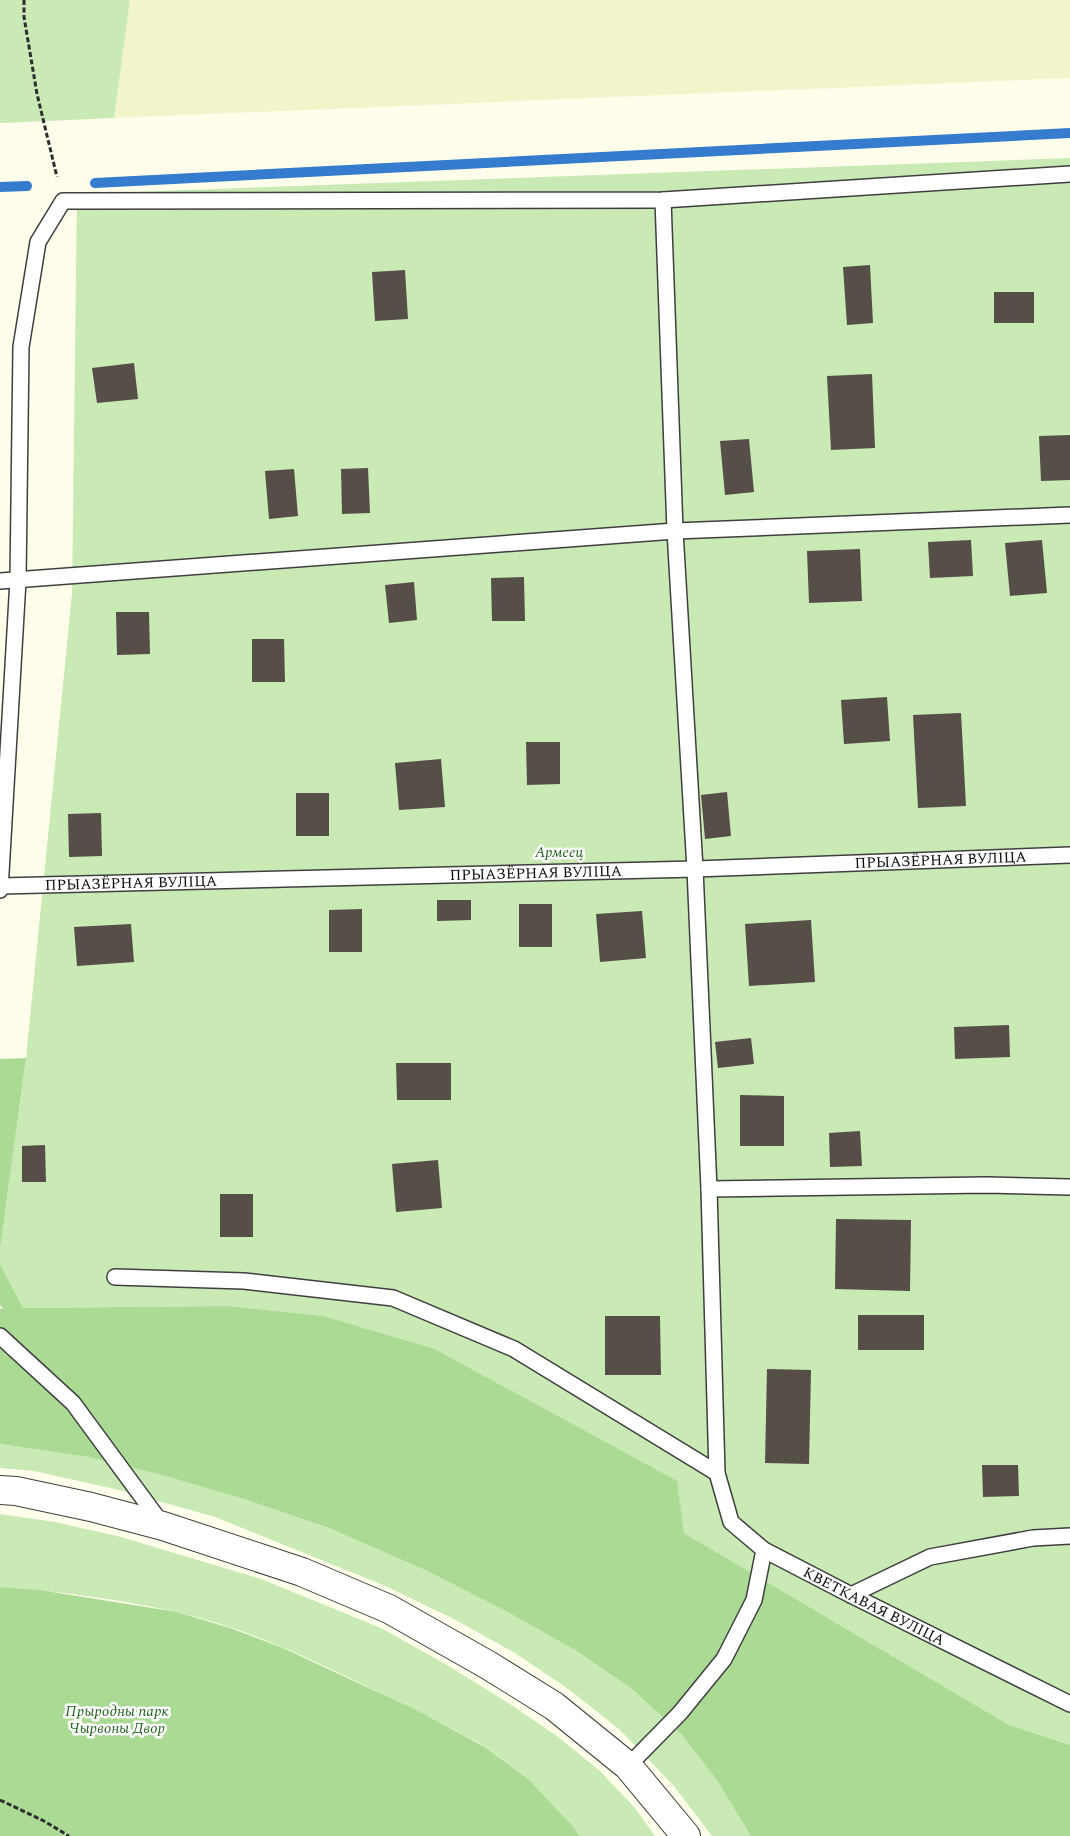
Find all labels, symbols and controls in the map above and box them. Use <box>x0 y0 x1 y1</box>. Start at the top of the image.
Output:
park label: Армеец <box>534 841 583 864</box>
street label: ПРЫАЗЁРНАЯ ВУЛІЦА <box>854 845 1027 875</box>
street label: ПРЫАЗЁРНАЯ ВУЛІЦА <box>449 859 622 887</box>
street label: ПРЫАЗЁРНАЯ ВУЛІЦА <box>45 869 217 896</box>
street label: КВЕТКАВАЯ ВУЛІЦА <box>799 1561 949 1652</box>
park label: Прыродны парк Чырвоны Двор <box>65 1700 169 1740</box>

